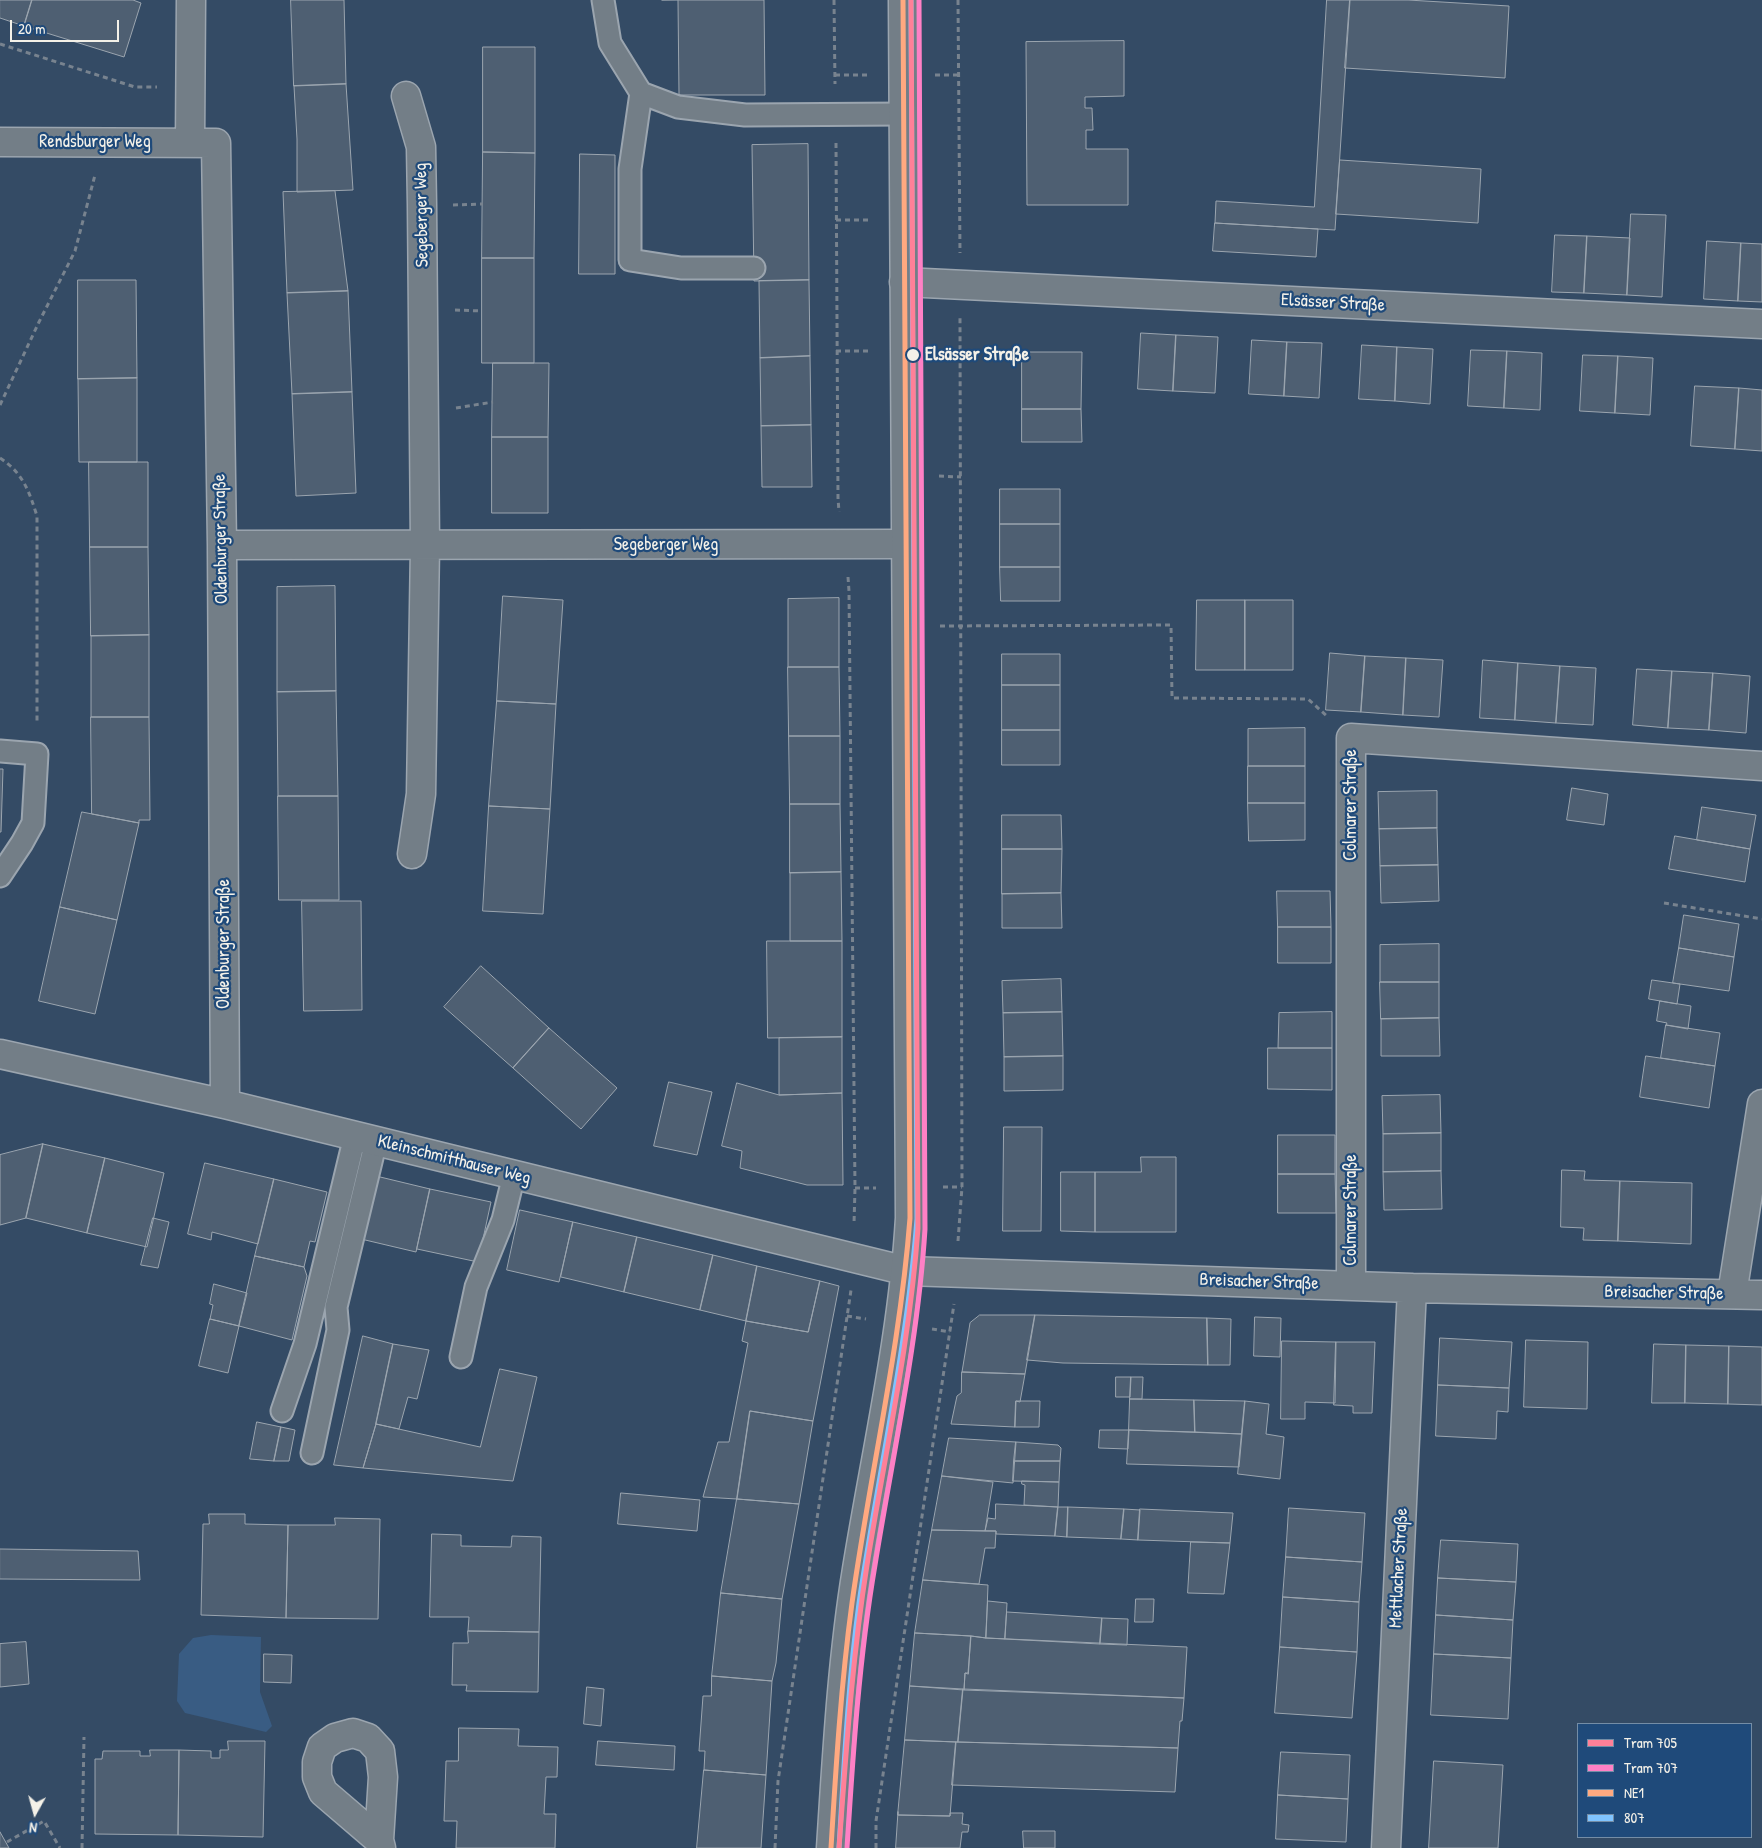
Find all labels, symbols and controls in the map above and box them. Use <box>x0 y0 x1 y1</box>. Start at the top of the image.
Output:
scale bar <box>12 10 121 42</box>
text: 20 m <box>18 18 45 39</box>
street label: Rendsburger Weg <box>39 131 151 153</box>
street label: Segeberger Weg <box>410 163 434 267</box>
street label: Elsässer Straße <box>1281 289 1385 317</box>
place label: Elsässer Straße <box>925 344 1029 366</box>
marker: Elsässer Straße <box>905 347 921 363</box>
street label: Oldenburger Straße <box>209 474 233 604</box>
street label: Segeberger Weg <box>614 534 718 556</box>
street label: Colmarer Straße <box>1340 749 1362 861</box>
street label: Oldenburger Straße <box>213 879 235 1009</box>
street label: Kleinschmitthauser Weg <box>375 1131 533 1189</box>
street label: Colmarer Straße <box>1340 1154 1362 1266</box>
street label: Breisacher Straße <box>1199 1269 1319 1295</box>
street label: Breisacher Straße <box>1604 1281 1724 1305</box>
street label: Mettlacher Straße <box>1385 1508 1413 1628</box>
legend <box>1577 1723 1752 1838</box>
text: Tram 705 <box>1624 1732 1677 1753</box>
text: Tram 707 <box>1624 1757 1678 1778</box>
text: NE1 <box>1624 1782 1644 1803</box>
north arrow <box>10 1788 60 1838</box>
text: 807 <box>1624 1807 1645 1828</box>
text: N <box>28 1819 38 1838</box>

